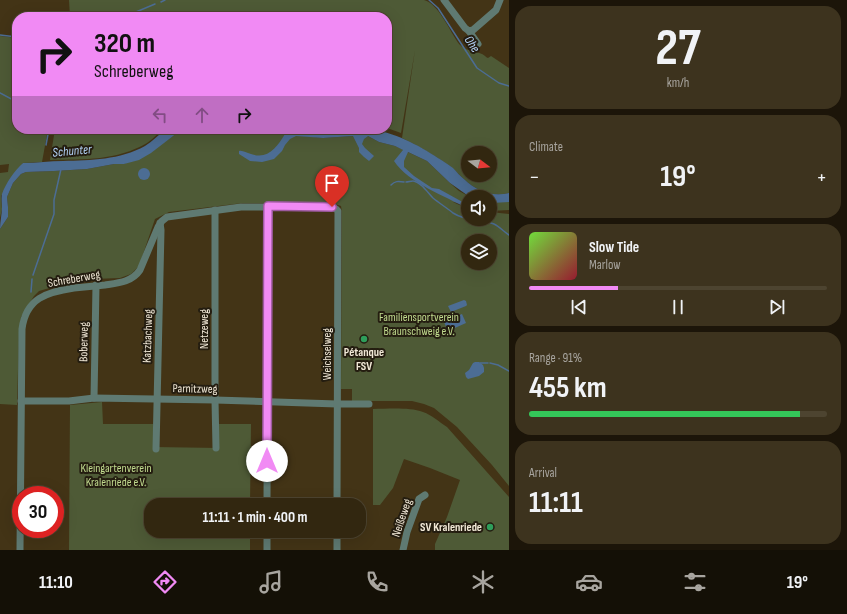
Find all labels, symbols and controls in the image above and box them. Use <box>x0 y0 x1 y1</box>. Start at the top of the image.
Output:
text: 27 <box>655 17 701 80</box>
text: 320 m <box>94 27 155 60</box>
icon: right <box>28 28 80 80</box>
water label: Ohe <box>461 33 483 55</box>
text: Schreberweg <box>94 61 173 82</box>
text: km/h <box>667 75 689 91</box>
icon: left <box>149 104 171 126</box>
icon: ahead <box>191 104 213 126</box>
icon: right <box>233 104 255 126</box>
text: Climate <box>529 139 563 155</box>
water label: Schunter <box>52 141 94 161</box>
north arrow <box>461 146 497 182</box>
map controls <box>461 146 497 270</box>
text: 19° <box>660 159 696 195</box>
text: − <box>529 164 540 191</box>
text: + <box>816 164 827 191</box>
pin <box>315 166 349 207</box>
icon: arrive <box>321 172 343 194</box>
button: sound <box>461 190 497 226</box>
button: layers <box>461 234 497 270</box>
text: Slow Tide <box>589 238 639 257</box>
text: Marlow <box>589 257 621 273</box>
street label: Schreberweg <box>47 267 102 291</box>
icon: previous <box>568 296 590 318</box>
icon: pause <box>667 296 689 318</box>
icon: next <box>766 296 788 318</box>
street label: Katzbachweg <box>140 309 156 363</box>
street label: Netzeweg <box>197 309 212 349</box>
park label: Familiensportverein Braunschweig e.V. <box>379 310 459 339</box>
street label: Boberweg <box>76 322 92 362</box>
street label: Weichselweg <box>320 328 335 380</box>
marker: Pétanque FSV <box>359 334 369 344</box>
place label: Pétanque FSV <box>344 345 384 374</box>
text: Range · 91% <box>529 350 582 366</box>
text: 455 km <box>529 370 607 406</box>
street label: Parnitzweg <box>173 381 218 397</box>
position arrow <box>246 440 288 482</box>
park label: Kleingartenverein Kralenriede e.V. <box>80 461 152 490</box>
text: Arrival <box>529 465 557 481</box>
text: 11:11 <box>529 485 583 521</box>
speed limit sign: 30 <box>12 486 64 538</box>
street label: Neißeweg <box>389 497 416 539</box>
text: 11:11 · 1 min · 400 m <box>203 508 307 527</box>
place label: SV Kralenriede <box>420 520 482 535</box>
marker: SV Kralenriede <box>485 522 495 532</box>
icon: directions <box>151 568 179 596</box>
icon: music <box>257 568 285 596</box>
icon: phone <box>363 568 391 596</box>
icon: climate <box>469 568 497 596</box>
icon: car <box>575 568 603 596</box>
icon: filters <box>681 568 709 596</box>
text: 11:10 <box>39 572 73 593</box>
text: 19° <box>787 572 808 593</box>

